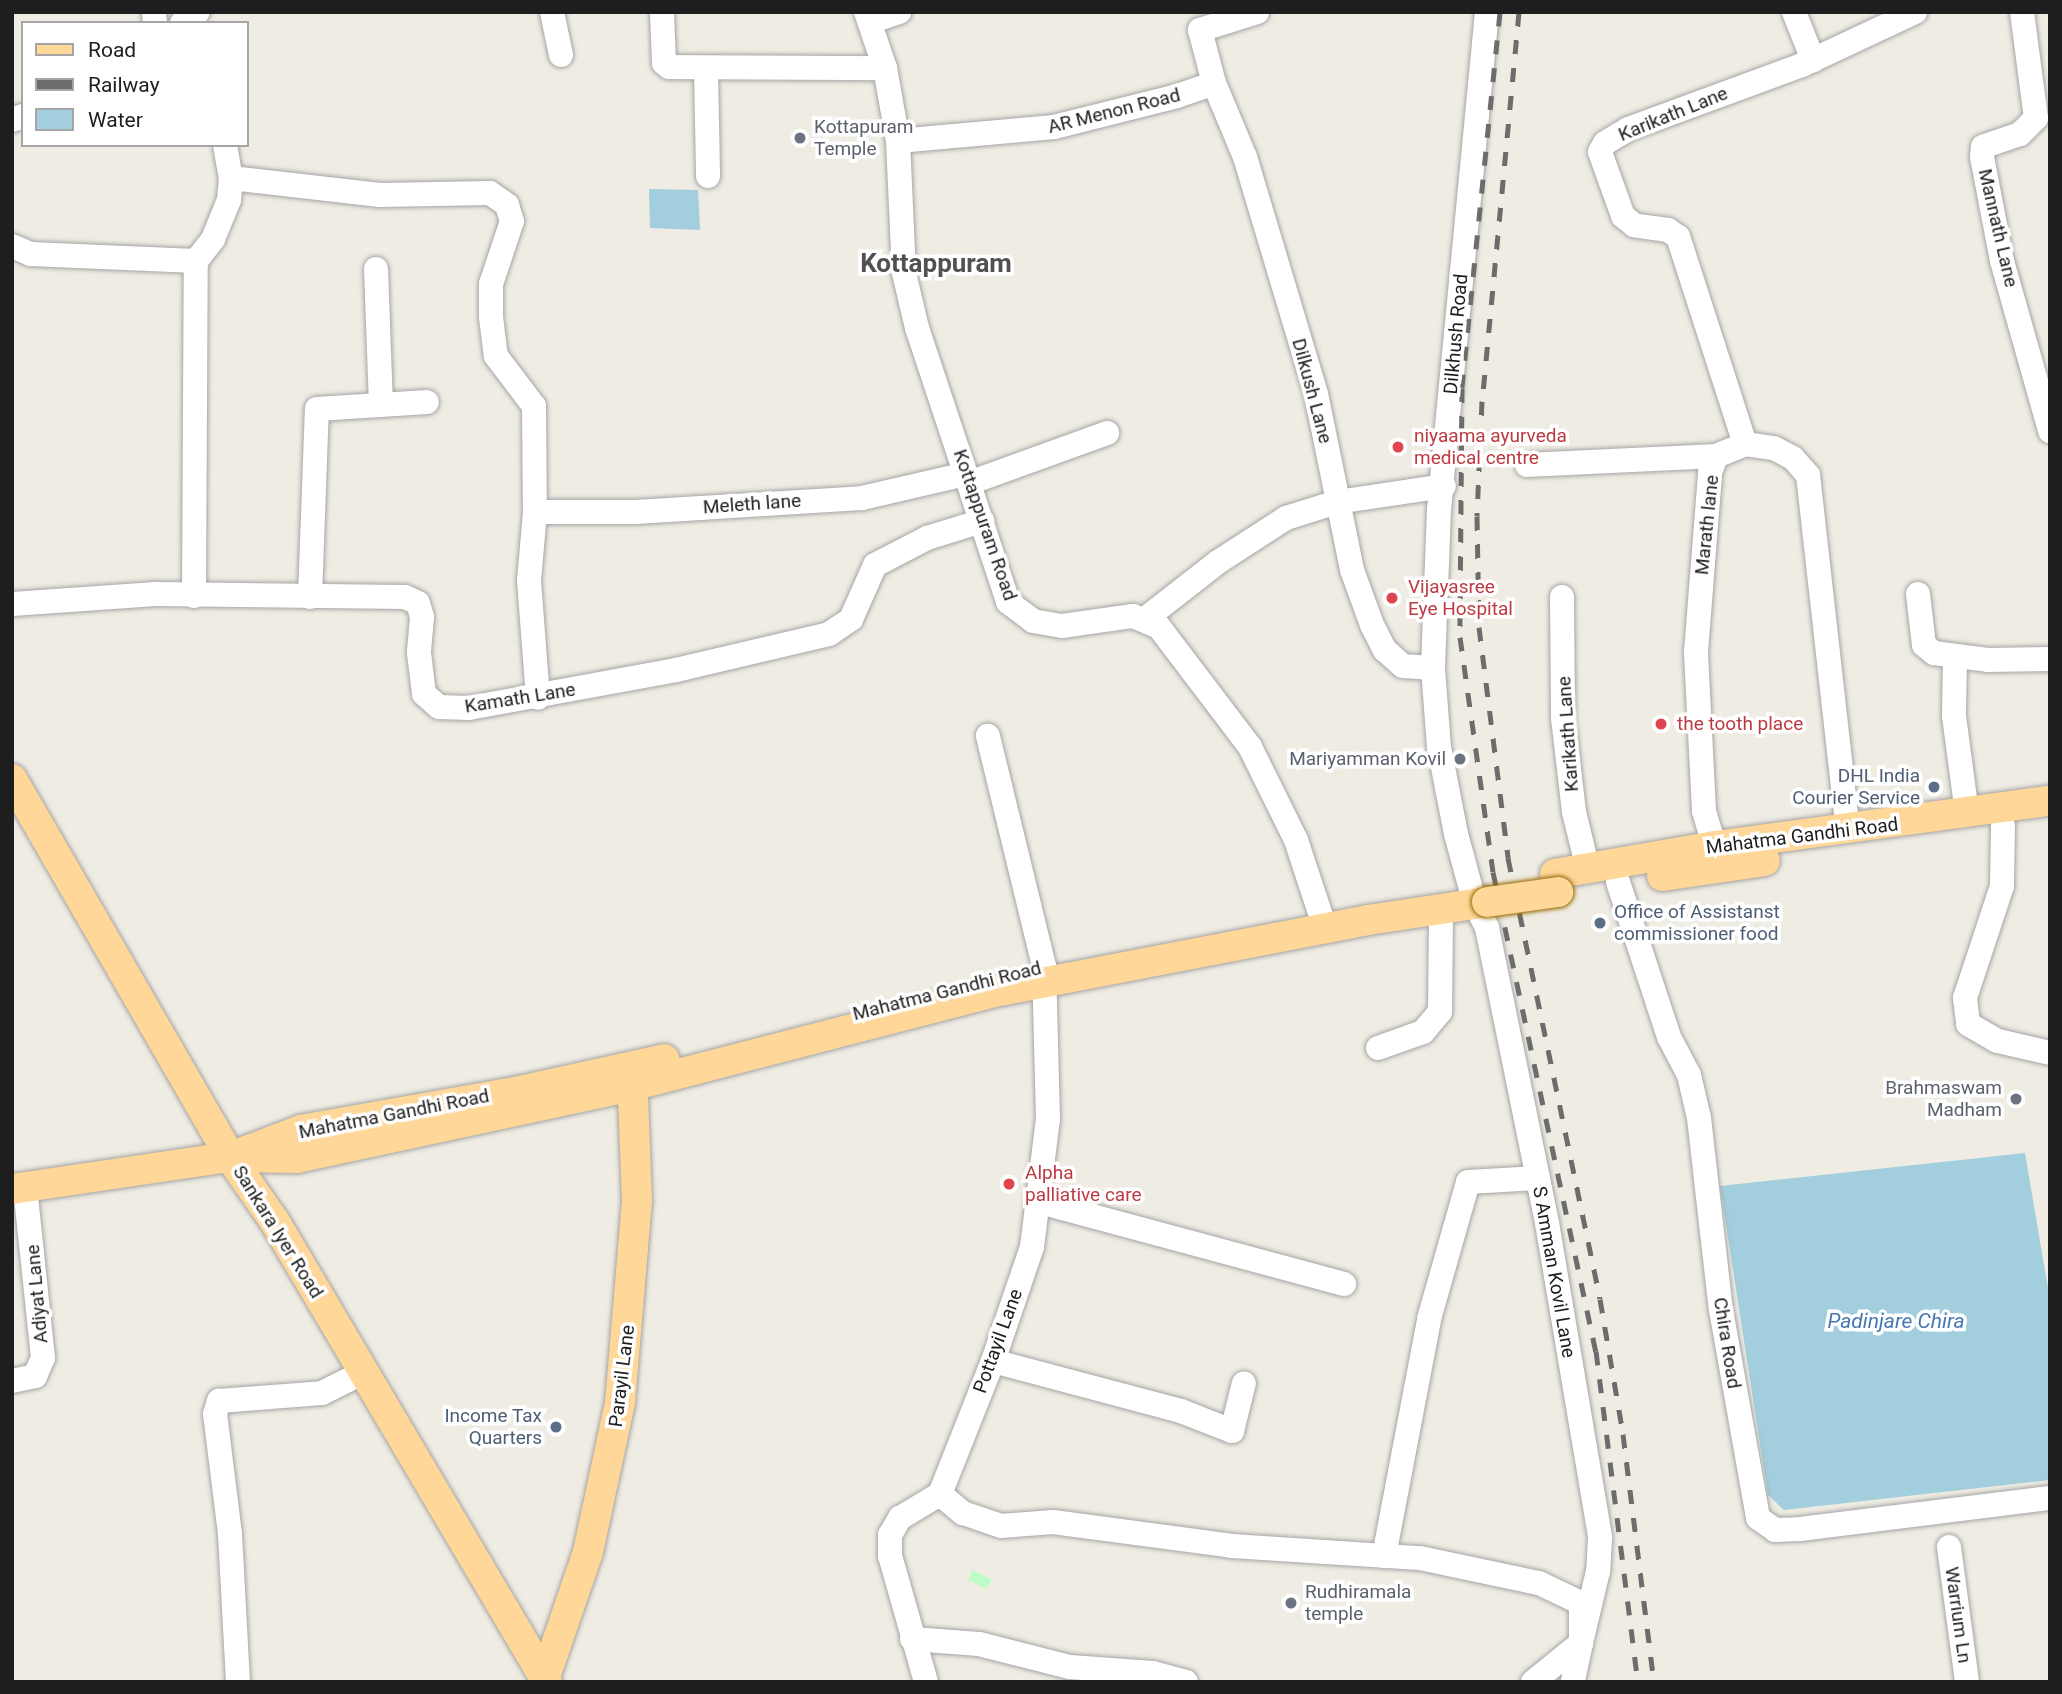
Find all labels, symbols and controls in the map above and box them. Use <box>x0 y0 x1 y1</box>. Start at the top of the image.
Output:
legend <box>21 21 248 147</box>
text: Road <box>88 38 136 62</box>
text: Railway <box>88 73 160 97</box>
street label: Karikath Lane <box>1615 82 1731 146</box>
street label: AR Menon Road <box>1045 84 1183 138</box>
text: Water <box>88 108 143 132</box>
place label: Kottapuram Temple <box>814 116 913 160</box>
marker: Kottapuram Temple <box>792 130 808 146</box>
street label: Mannath Lane <box>1973 167 2023 289</box>
district label: Kottappuram <box>860 248 1012 280</box>
street label: Dilkhush Road <box>1439 273 1473 395</box>
street label: Dilkush Lane <box>1287 336 1337 446</box>
place label: niyaama ayurveda medical centre <box>1414 425 1567 469</box>
marker: niyaama ayurveda medical centre <box>1388 437 1408 457</box>
street label: Kottappuram Road <box>948 446 1022 604</box>
street label: Marath lane <box>1690 474 1724 576</box>
street label: Meleth lane <box>702 489 802 519</box>
place label: Vijayasree Eye Hospital <box>1408 576 1513 620</box>
marker: Vijayasree Eye Hospital <box>1382 588 1402 608</box>
street label: Karikath Lane <box>1553 675 1583 793</box>
street label: Kamath Lane <box>463 678 577 718</box>
place label: the tooth place <box>1677 713 1803 735</box>
marker: the tooth place <box>1651 714 1671 734</box>
place label: Mariyamman Kovil <box>1289 748 1446 770</box>
marker: Mariyamman Kovil <box>1452 751 1468 767</box>
place label: DHL India Courier Service <box>1792 765 1920 809</box>
marker: DHL India Courier Service <box>1926 779 1942 795</box>
street label: Mahatma Gandhi Road <box>1705 813 1899 859</box>
place label: Office of Assistanst commissioner food <box>1614 901 1780 945</box>
marker: Office of Assistanst commissioner food <box>1592 915 1608 931</box>
street label: Mahatma Gandhi Road <box>850 957 1044 1025</box>
place label: Brahmaswam Madham <box>1885 1077 2002 1121</box>
street label: Mahatma Gandhi Road <box>297 1084 491 1144</box>
marker: Brahmaswam Madham <box>2008 1091 2024 1107</box>
street label: Sankara Iyer Road <box>228 1161 328 1303</box>
place label: Alpha palliative care <box>1025 1162 1142 1206</box>
marker: Alpha palliative care <box>999 1174 1019 1194</box>
street label: S Amman Kovil Lane <box>1528 1184 1580 1360</box>
street label: Adiyat Lane <box>21 1244 53 1344</box>
street label: Pottayil Lane <box>969 1286 1027 1396</box>
street label: Chira Road <box>1709 1296 1745 1390</box>
water label: Padinjare Chira <box>1827 1308 1965 1334</box>
street label: Parayil Lane <box>604 1324 640 1428</box>
place label: Income Tax Quarters <box>444 1405 542 1449</box>
marker: Income Tax Quarters <box>548 1419 564 1435</box>
street label: Warrium Ln <box>1940 1565 1976 1665</box>
place label: Rudhiramala temple <box>1305 1581 1411 1625</box>
marker: Rudhiramala temple <box>1283 1595 1299 1611</box>

